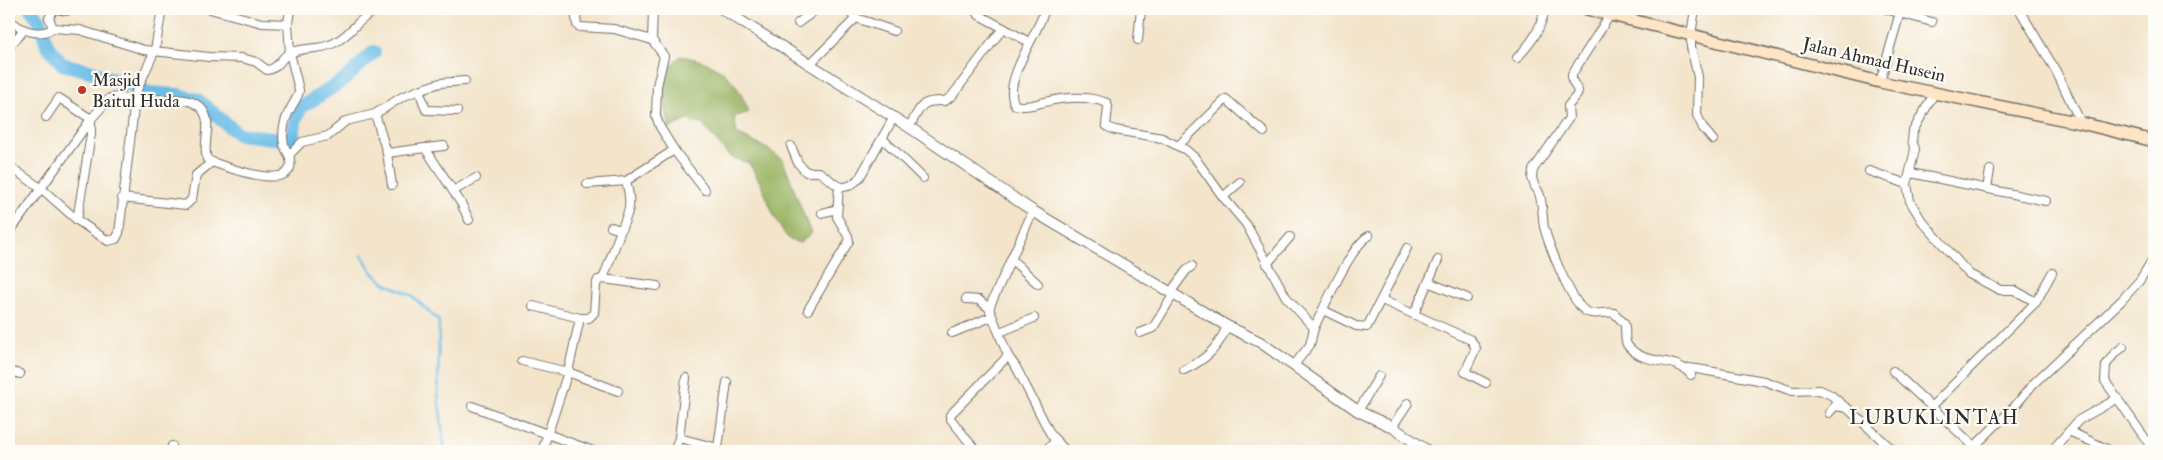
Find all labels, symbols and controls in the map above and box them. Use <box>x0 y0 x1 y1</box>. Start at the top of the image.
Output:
street label: Jalan Ahmad Husein <box>1799 32 1948 88</box>
place label: Masjid Baitul Huda <box>92 69 180 113</box>
marker: Masjid Baitul Huda <box>76 84 88 96</box>
district label: LUBUKLINTAH <box>1849 405 2019 430</box>

